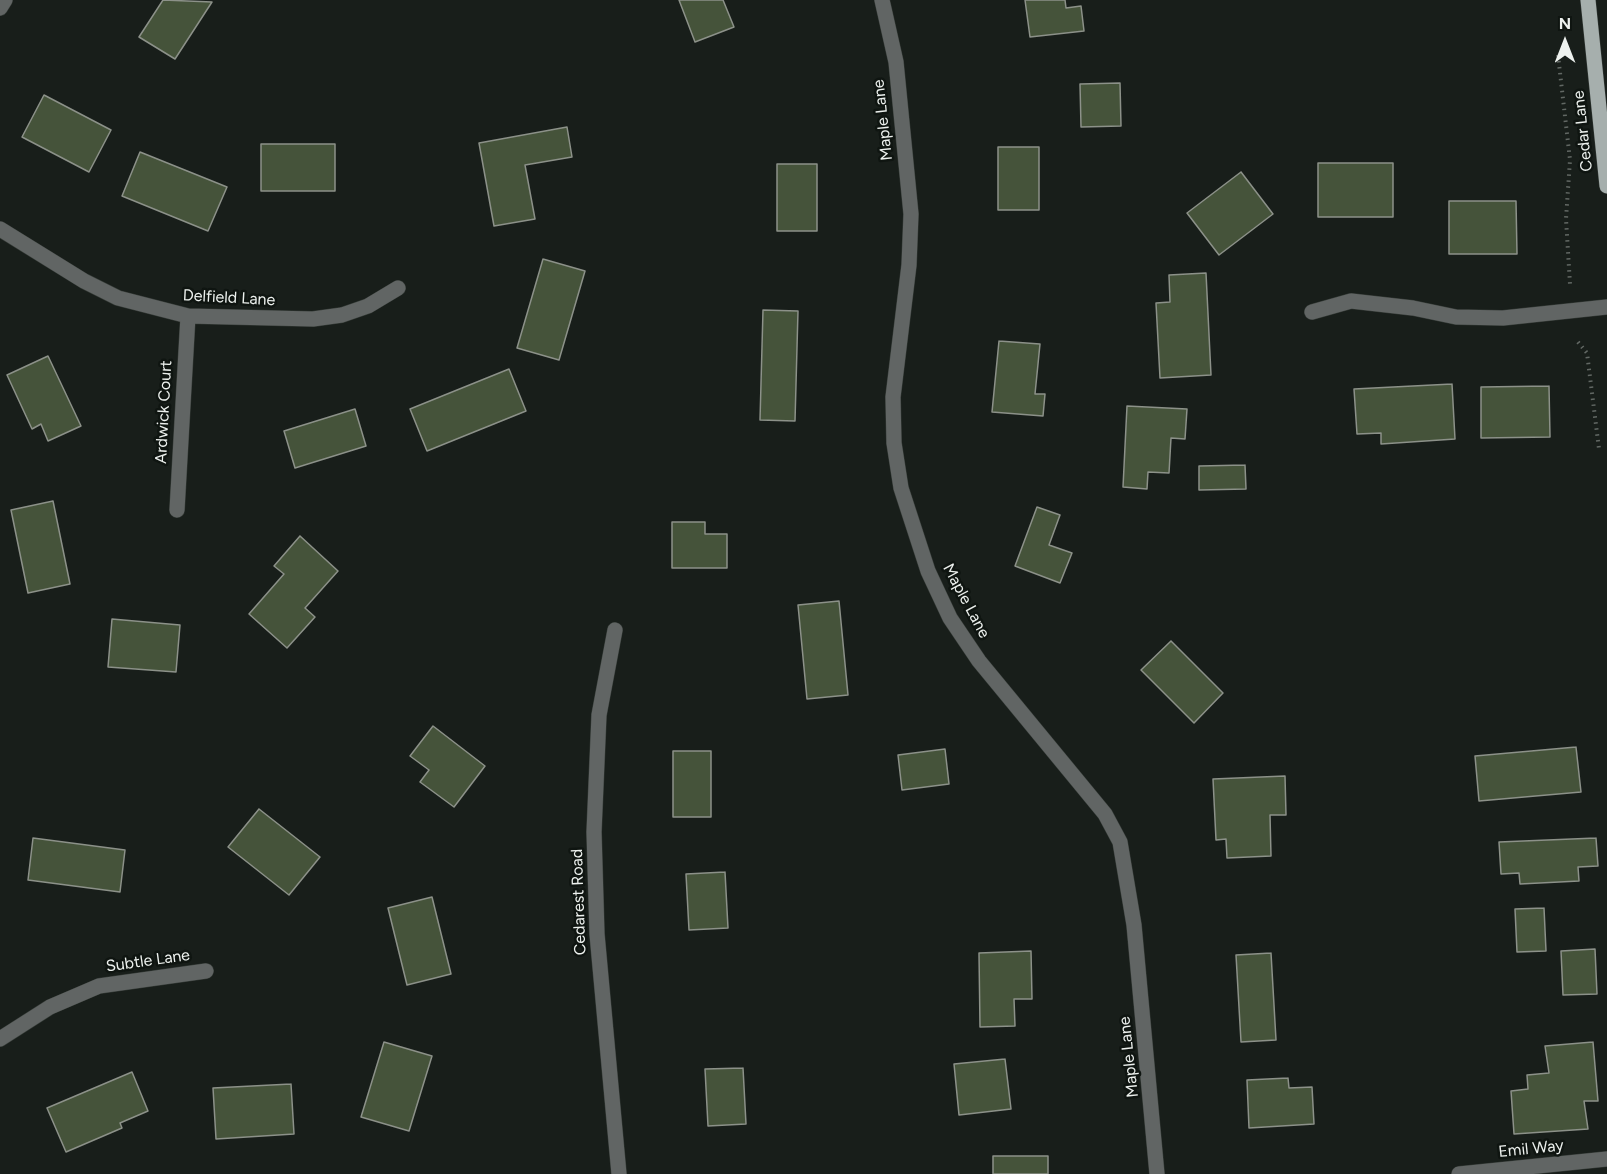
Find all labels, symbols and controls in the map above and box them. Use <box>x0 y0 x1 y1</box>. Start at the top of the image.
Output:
north arrow <box>1535 12 1595 72</box>
text: N <box>1559 14 1571 33</box>
street label: Maple Lane <box>869 78 897 162</box>
street label: Cedar Lane <box>1569 90 1597 172</box>
street label: Delfield Lane <box>182 286 276 310</box>
street label: Ardwick Court <box>152 360 176 464</box>
street label: Maple Lane <box>938 561 994 641</box>
street label: Cedarest Road <box>568 849 590 955</box>
street label: Subtle Lane <box>105 946 191 976</box>
street label: Maple Lane <box>1115 1015 1143 1099</box>
street label: Emil Way <box>1497 1136 1565 1162</box>

